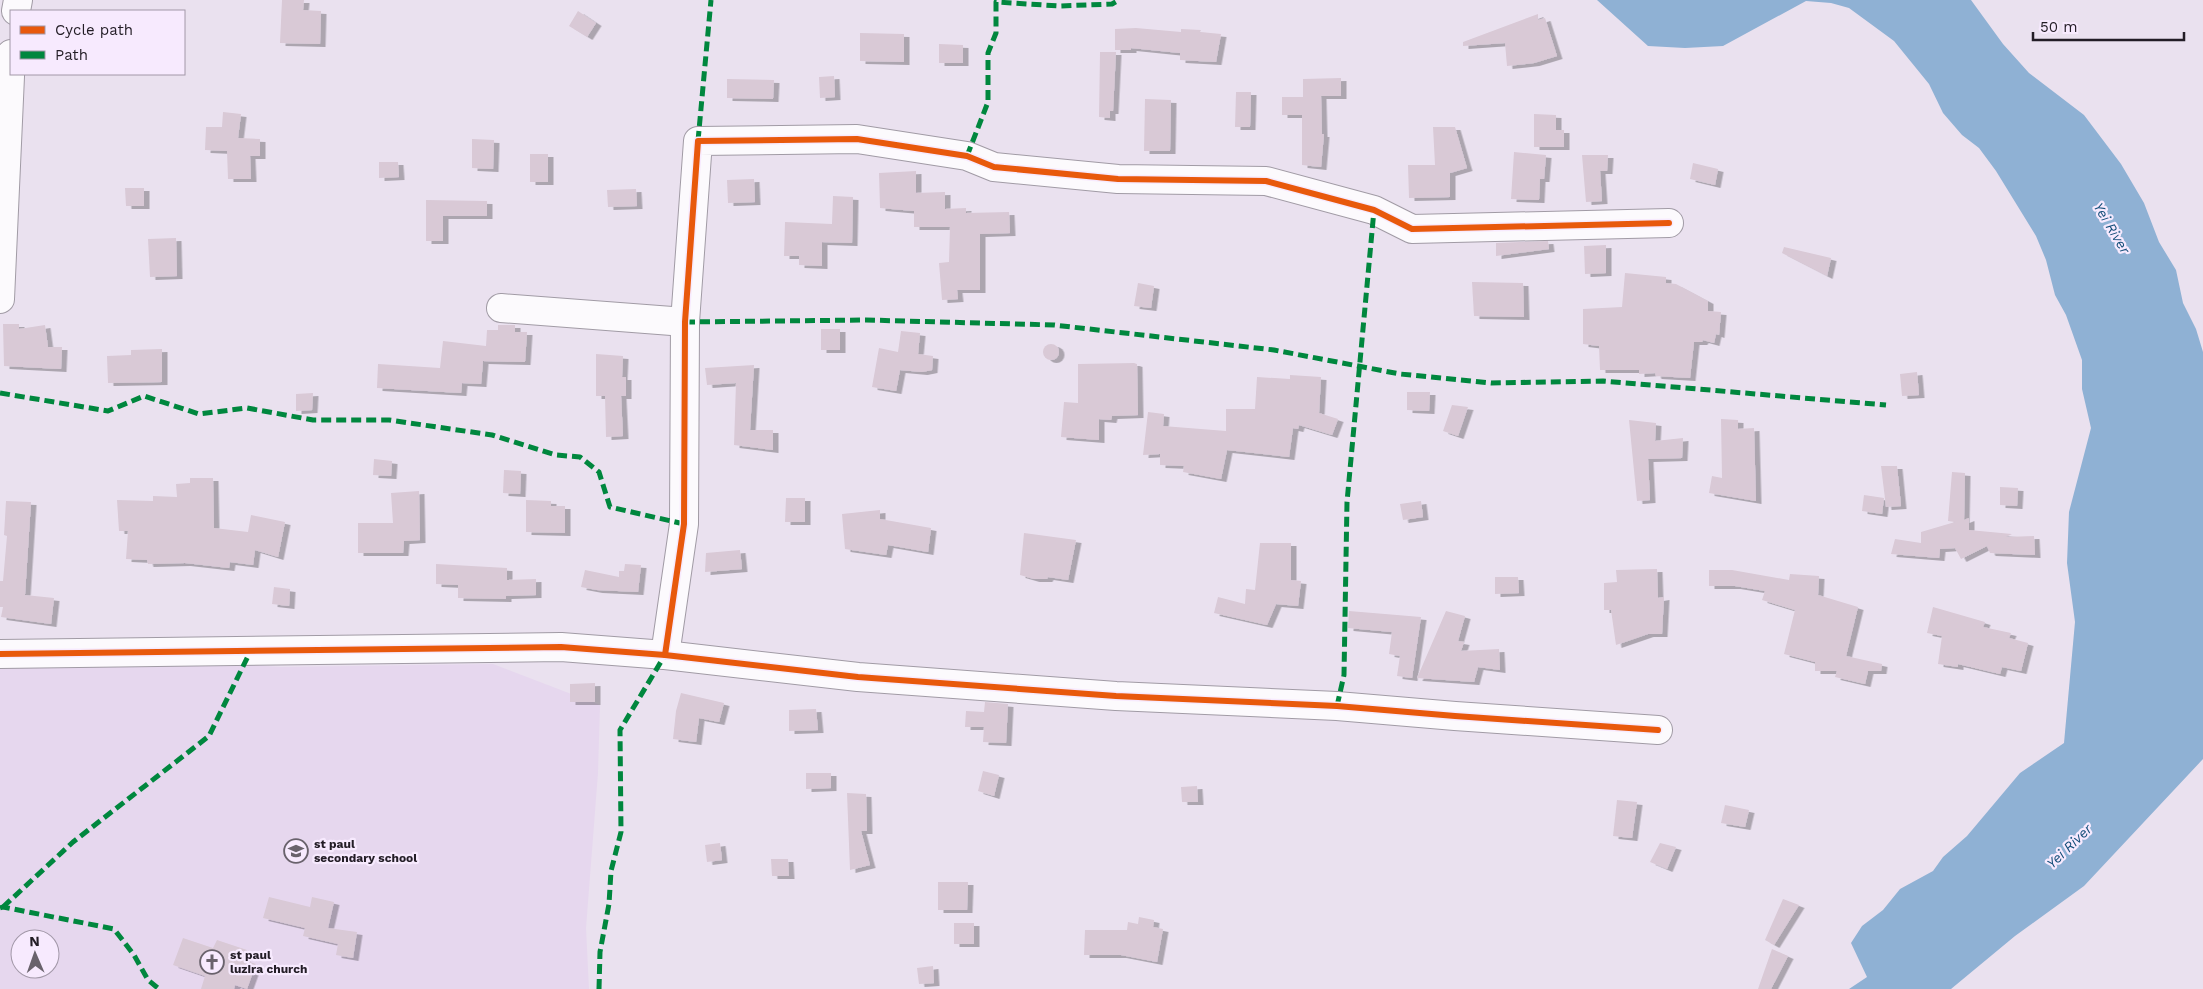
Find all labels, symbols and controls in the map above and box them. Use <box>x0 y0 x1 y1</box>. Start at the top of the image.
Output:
legend <box>10 10 185 75</box>
scale bar <box>2033 10 2184 42</box>
text: 50 m <box>2040 18 2077 36</box>
text: Cycle path <box>55 21 133 39</box>
text: Path <box>55 46 88 64</box>
water label: Yei River <box>2091 200 2134 257</box>
water label: Yei River <box>2043 820 2095 871</box>
place label: st paul secondary school <box>314 837 417 865</box>
school or university icon: st paul secondary school <box>283 838 309 864</box>
north arrow <box>10 929 60 979</box>
text: N <box>29 933 40 949</box>
place label: st paul luzira church <box>230 948 307 976</box>
church icon: st paul luzira church <box>199 949 225 975</box>

